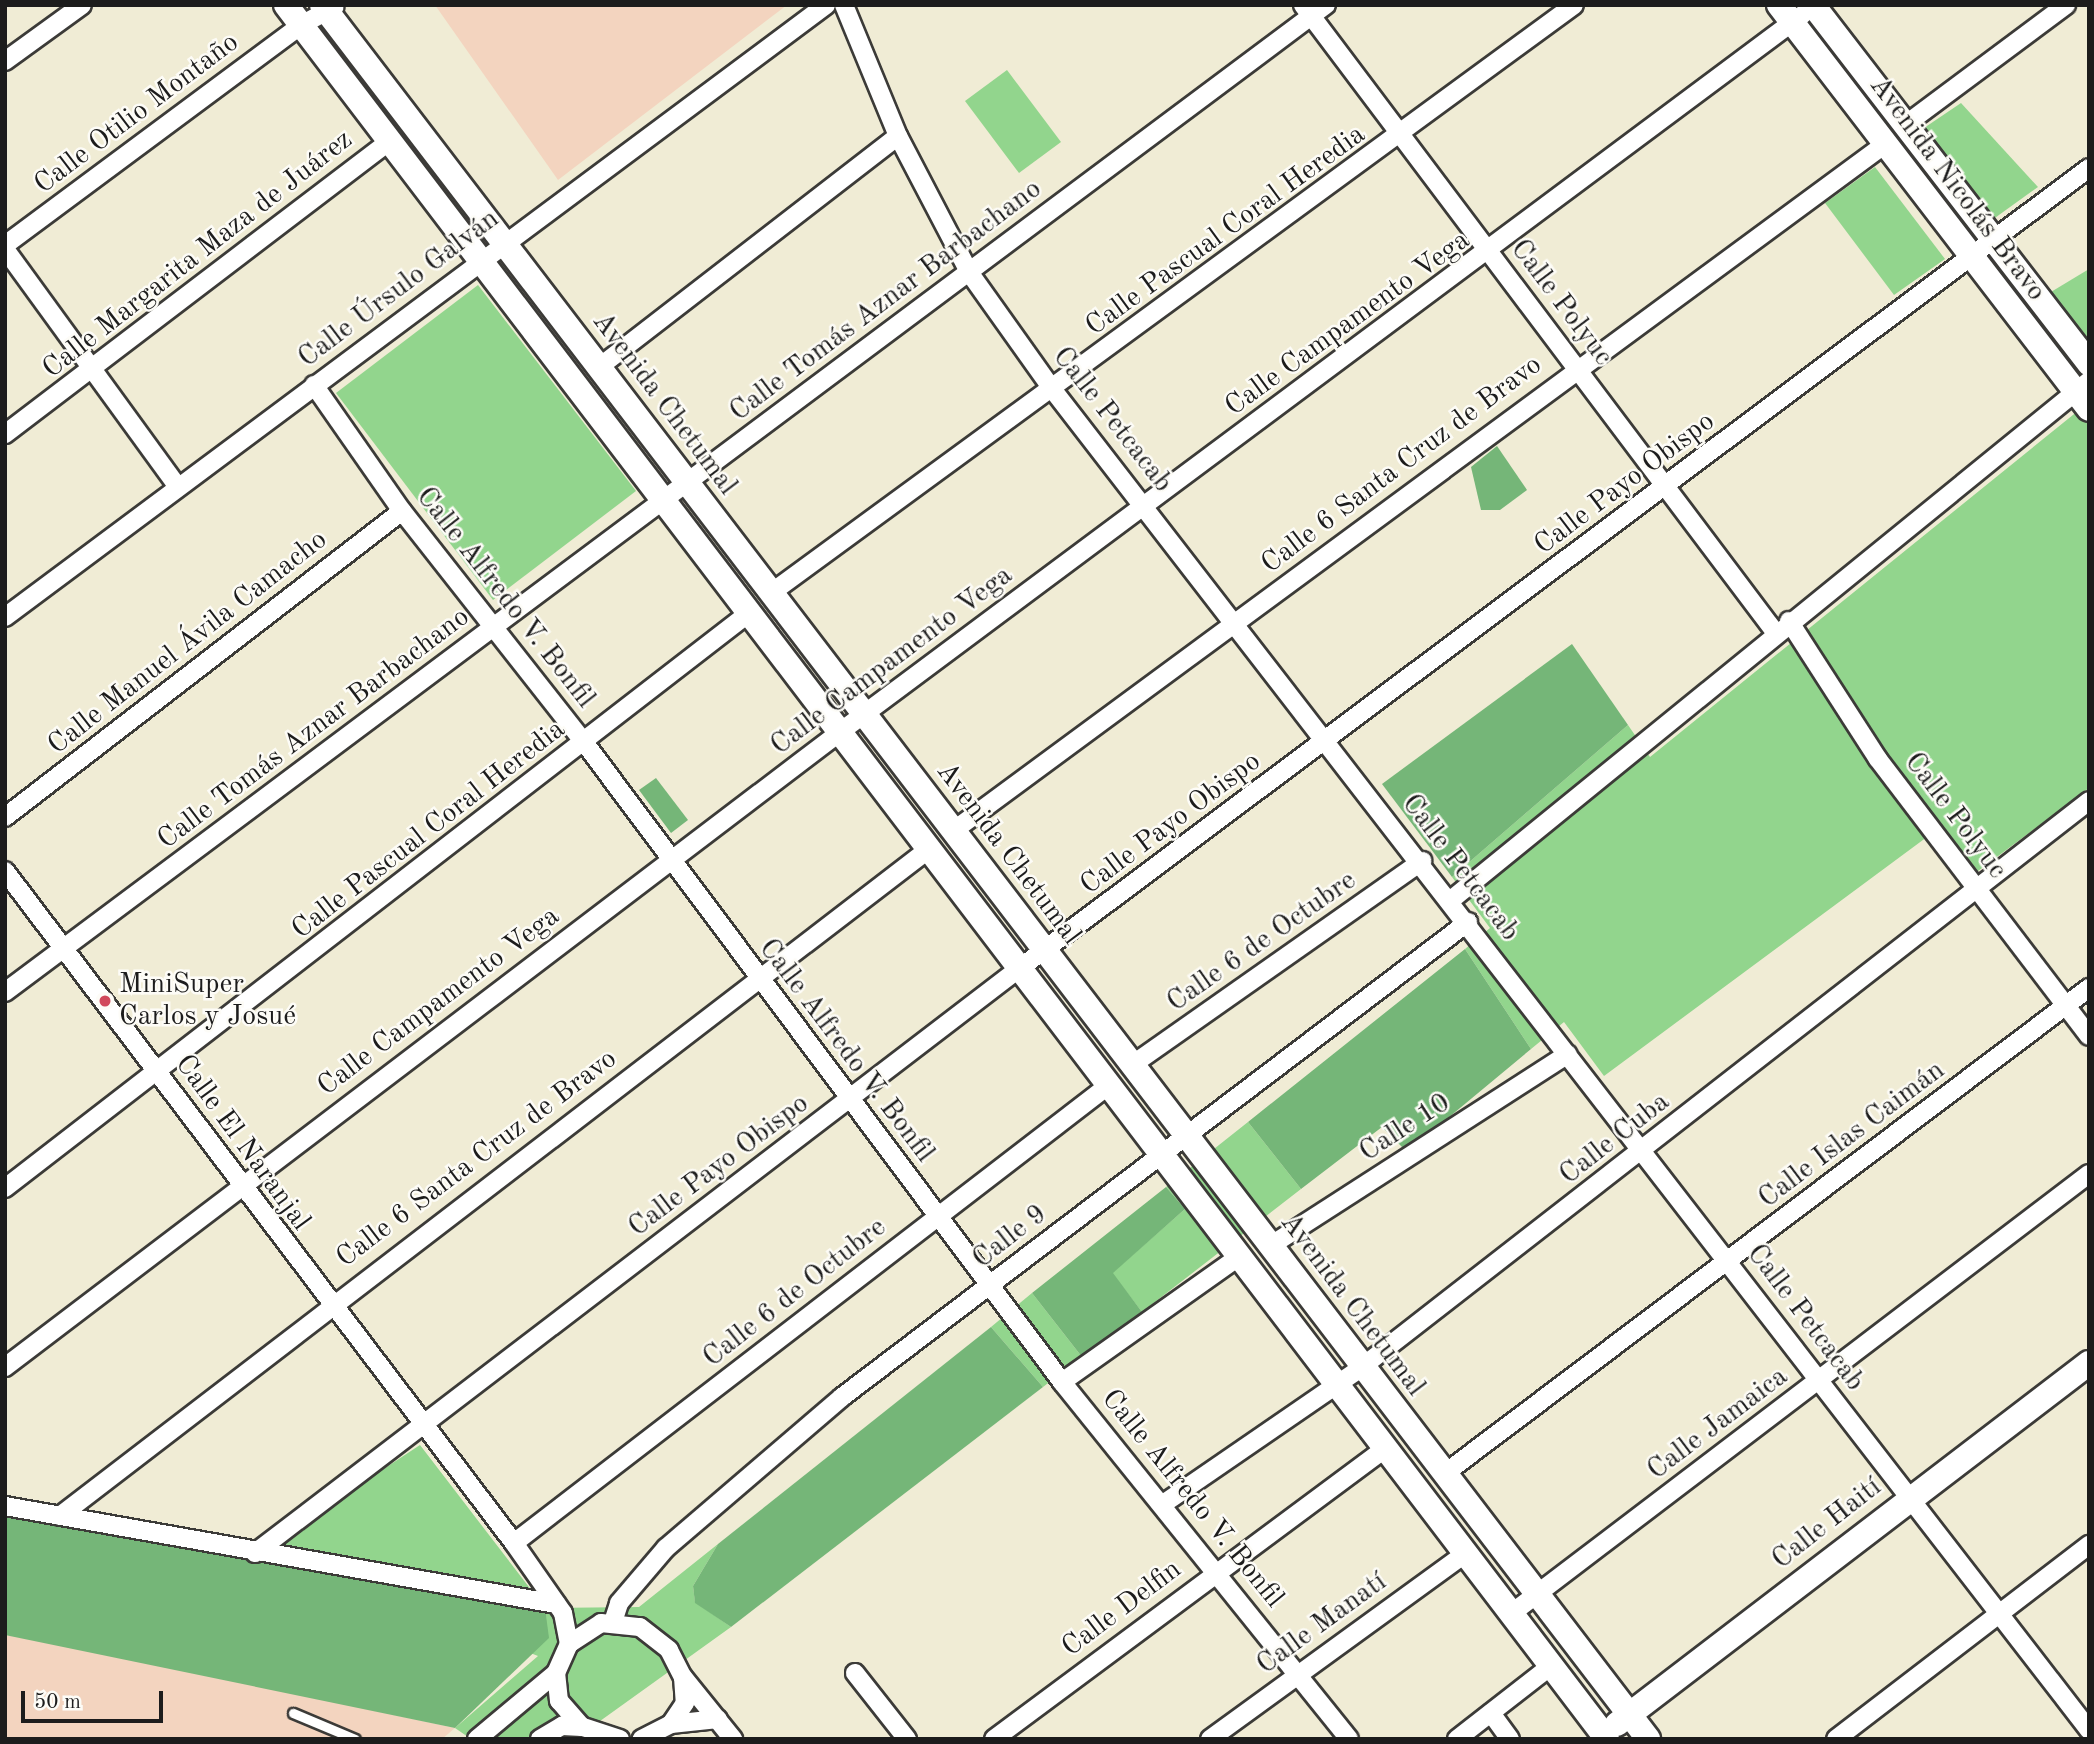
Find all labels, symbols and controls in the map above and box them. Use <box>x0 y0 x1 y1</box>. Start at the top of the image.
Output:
street label: Calle Otilio Montaño <box>28 26 246 202</box>
street label: Avenida Nicolás Bravo <box>1862 70 2052 308</box>
street label: Calle Pascual Coral Heredia <box>1080 118 1372 344</box>
street label: Calle Margarita Maza de Juárez <box>36 124 360 386</box>
street label: Calle Tomás Aznar Barbachano <box>724 173 1048 429</box>
street label: Calle Úrsulo Galván <box>292 203 506 375</box>
street label: Calle Campamento Vega <box>1219 224 1477 424</box>
street label: Calle Polyuc <box>1503 233 1619 373</box>
street label: Avenida Chetumal <box>584 306 744 502</box>
street label: Calle Petcacab <box>1045 341 1179 499</box>
street label: Calle 6 Santa Cruz de Bravo <box>1255 349 1549 581</box>
street label: Calle Payo Obispo <box>1528 405 1722 563</box>
street label: Calle Alfredo V. Bonfil <box>408 481 602 715</box>
street label: Calle Manuel Ávila Camacho <box>42 523 334 763</box>
street label: Calle Campamento Vega <box>764 559 1020 763</box>
street label: Calle Tomás Aznar Barbachano <box>152 601 476 857</box>
street label: Calle Pascual Coral Heredia <box>286 713 572 947</box>
street label: Calle Payo Obispo <box>1074 745 1268 903</box>
street label: Calle Polyuc <box>1897 746 2013 886</box>
street label: Avenida Chetumal <box>928 756 1088 952</box>
street label: Calle Petcacab <box>1394 788 1526 948</box>
street label: Calle 6 de Octubre <box>1161 864 1363 1020</box>
street label: Calle Campamento Vega <box>311 900 567 1104</box>
street label: Calle Alfredo V. Bonfil <box>751 933 941 1169</box>
place label: MiniSuper Carlos y Josué <box>119 968 296 1034</box>
marker: MiniSuper Carlos y Josué <box>97 993 113 1009</box>
street label: Calle 6 Santa Cruz de Bravo <box>330 1043 624 1275</box>
street label: Calle El Naranjal <box>167 1048 317 1238</box>
street label: Calle Islas Caimán <box>1752 1054 1952 1216</box>
street label: Calle 10 <box>1354 1086 1456 1170</box>
street label: Calle Cuba <box>1553 1086 1677 1192</box>
street label: Calle Payo Obispo <box>622 1087 816 1245</box>
street label: Calle 9 <box>966 1198 1054 1276</box>
street label: Avenida Chetumal <box>1272 1207 1432 1403</box>
street label: Calle 6 de Octubre <box>697 1211 893 1375</box>
street label: Calle Petcacab <box>1739 1238 1871 1398</box>
street label: Calle Jamaica <box>1641 1360 1795 1488</box>
street label: Calle Alfredo V. Bonfil <box>1094 1383 1290 1615</box>
street label: Calle Haití <box>1766 1471 1888 1577</box>
street label: Calle Delfin <box>1056 1553 1188 1665</box>
street label: Calle Manatí <box>1251 1566 1393 1682</box>
scale bar <box>24 1678 166 1722</box>
text: 50 m <box>34 1692 81 1713</box>

